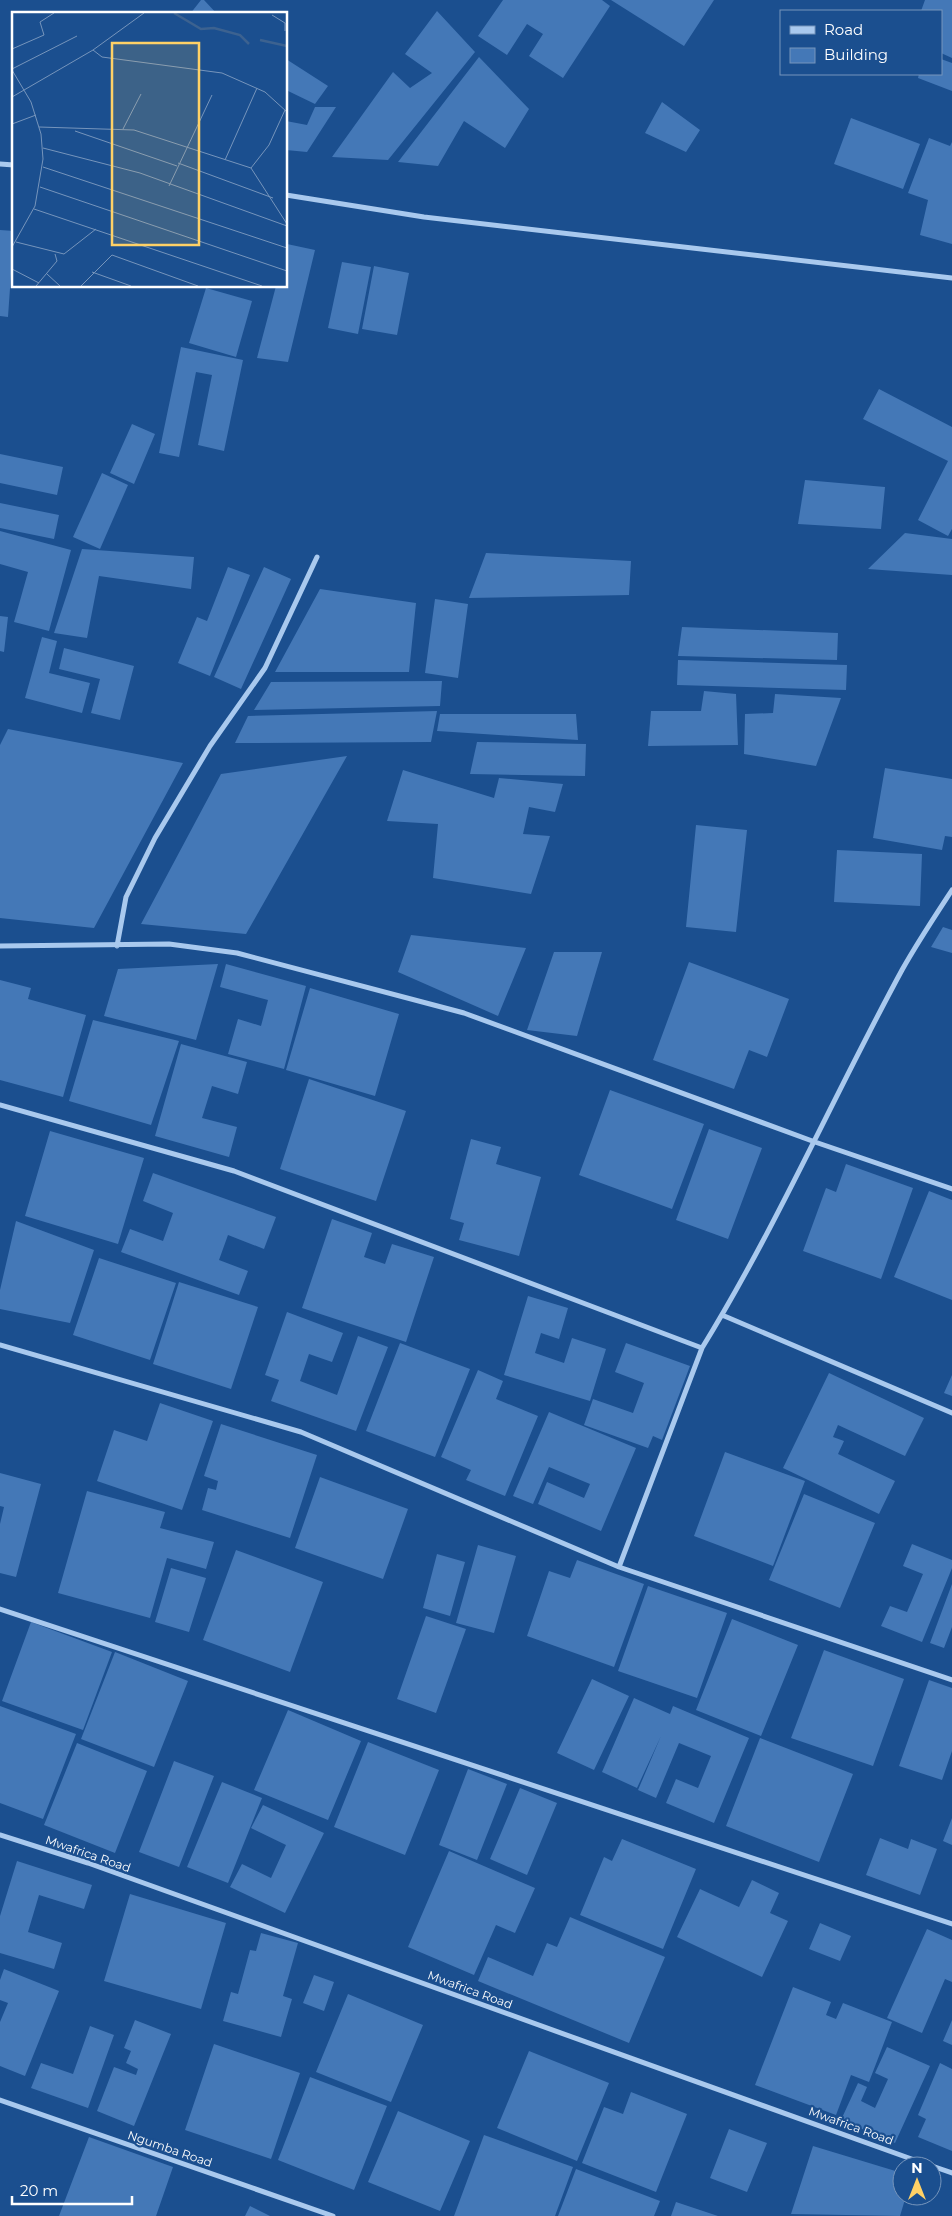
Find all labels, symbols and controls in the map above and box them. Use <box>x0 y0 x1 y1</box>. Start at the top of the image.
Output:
legend <box>780 10 942 75</box>
inset map <box>12 12 288 288</box>
text: Road <box>824 20 863 39</box>
text: Building <box>824 45 888 64</box>
street label: Mwafrica Road <box>44 1832 133 1875</box>
street label: Mwafrica Road <box>426 1967 515 2012</box>
street label: Mwafrica Road <box>807 2103 896 2148</box>
street label: Ngumba Road <box>126 2127 214 2170</box>
north arrow <box>892 2156 942 2206</box>
text: N <box>911 2159 923 2177</box>
scale bar <box>12 2174 132 2206</box>
text: 20 m <box>20 2181 58 2200</box>

